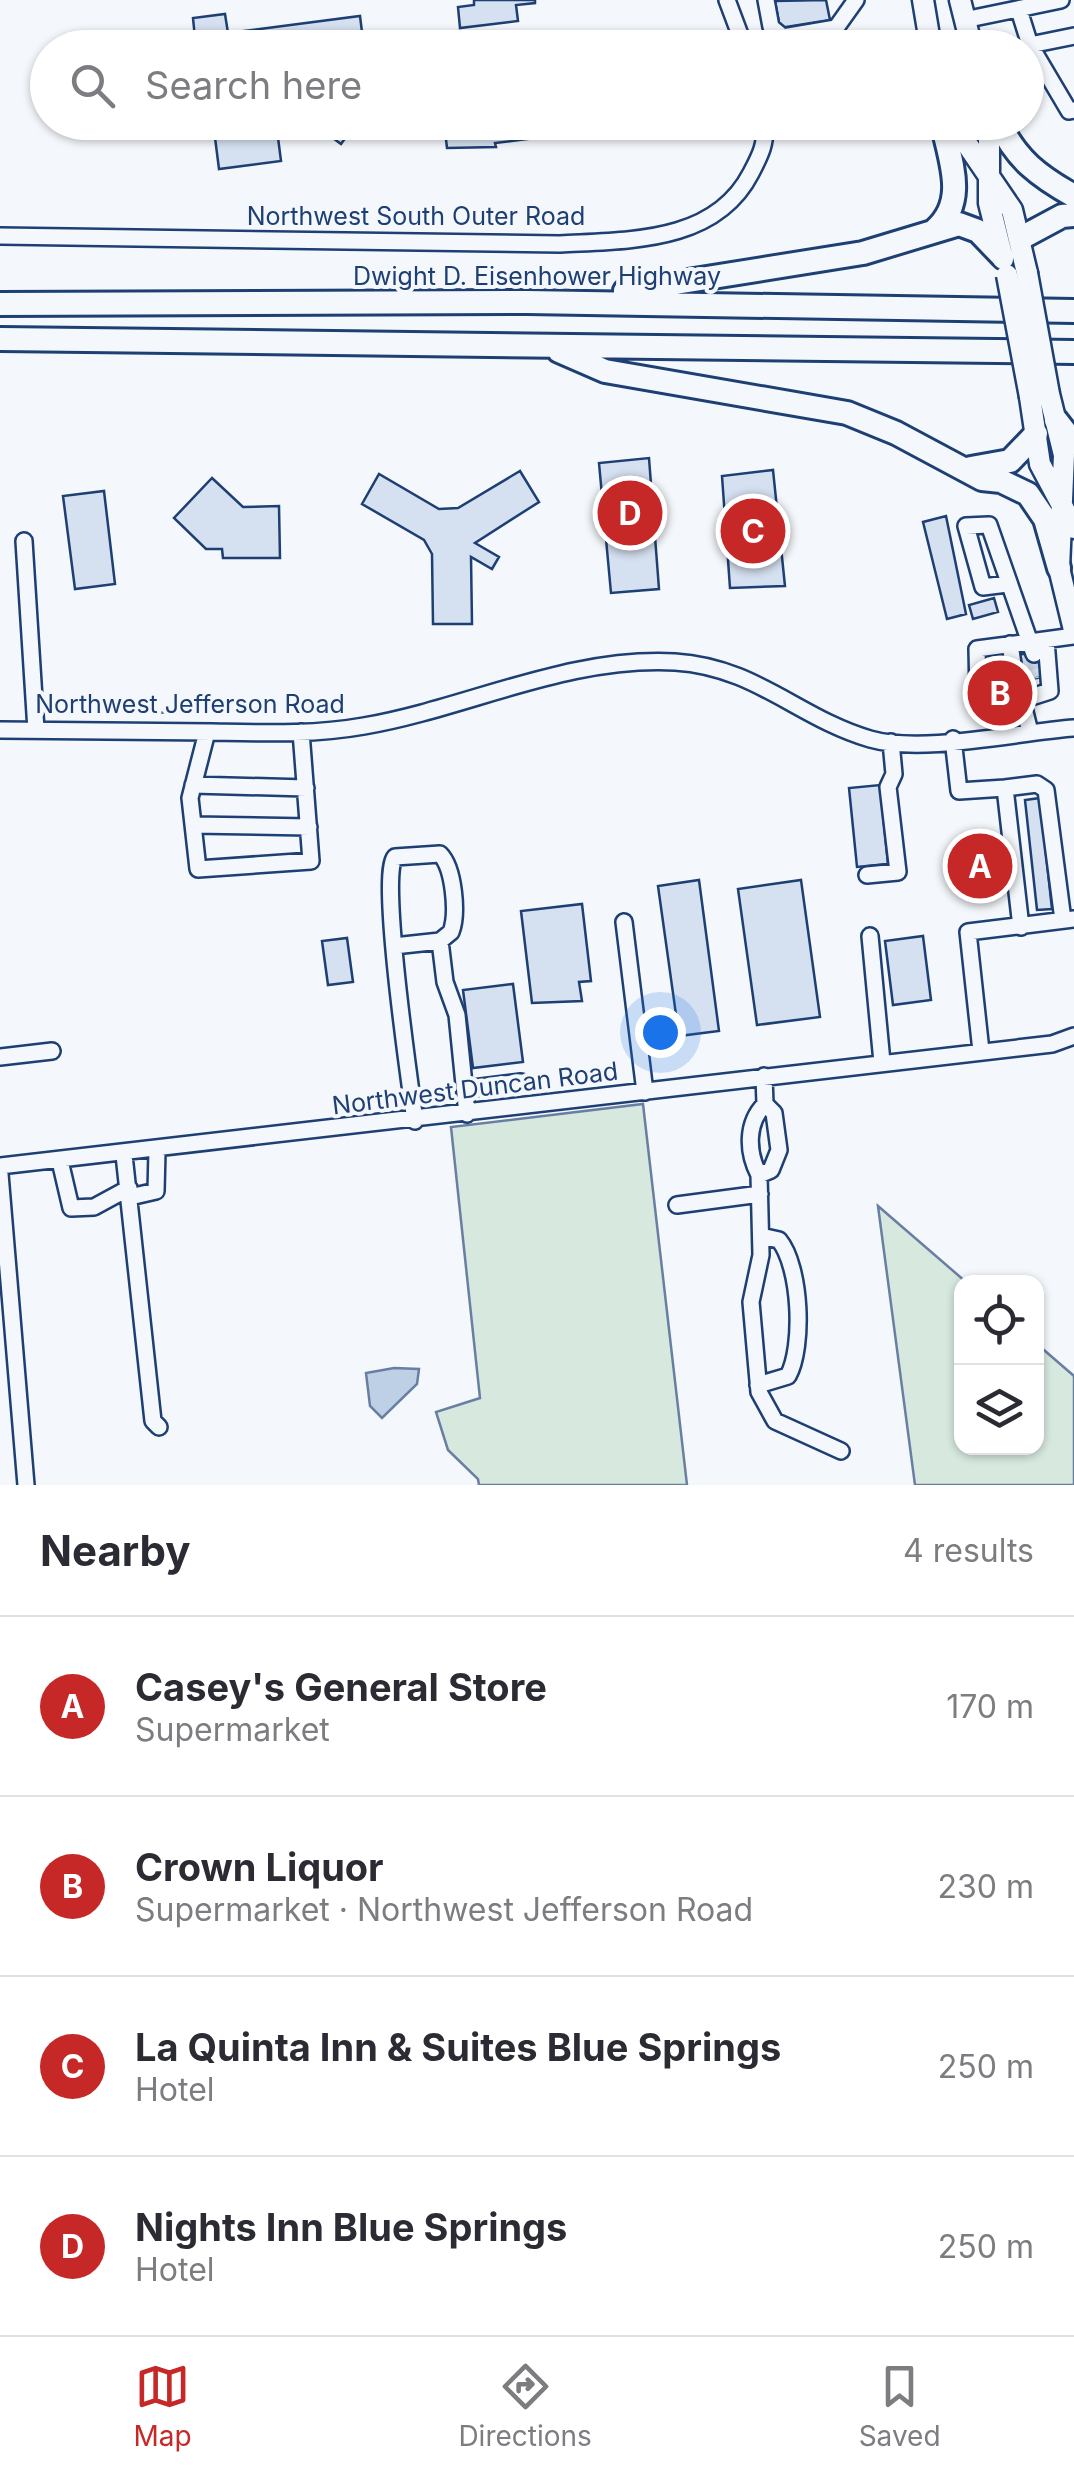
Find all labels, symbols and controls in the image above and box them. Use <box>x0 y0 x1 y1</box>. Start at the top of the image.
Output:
search box <box>30 30 1044 140</box>
icon: search <box>65 58 120 113</box>
text: Search here <box>145 62 362 108</box>
street label: Northwest South Outer Road <box>247 201 585 231</box>
street label: Dwight D. Eisenhower Highway <box>353 261 721 291</box>
pin: D <box>598 476 662 550</box>
pin: C <box>720 494 786 568</box>
pin: B <box>968 656 1032 730</box>
street label: Northwest Jefferson Road <box>35 689 345 719</box>
pin: A <box>948 828 1012 904</box>
your location <box>635 1007 686 1058</box>
street label: Northwest Duncan Road <box>330 1056 620 1120</box>
map controls <box>954 1275 1044 1455</box>
button: locate <box>954 1275 1044 1365</box>
button: layers <box>954 1365 1044 1455</box>
text: Nearby <box>40 1525 191 1576</box>
text: 4 results <box>903 1531 1034 1570</box>
text: Casey's General Store <box>135 1664 547 1710</box>
text: A <box>61 1687 84 1726</box>
text: 170 m <box>946 1687 1034 1726</box>
text: Supermarket <box>135 1710 330 1749</box>
text: Crown Liquor <box>135 1844 384 1890</box>
text: B <box>62 1867 83 1906</box>
text: 230 m <box>938 1867 1034 1906</box>
text: Supermarket · Northwest Jefferson Road <box>135 1890 753 1929</box>
text: La Quinta Inn & Suites Blue Springs <box>135 2024 781 2070</box>
text: C <box>61 2047 84 2086</box>
text: 250 m <box>938 2047 1034 2086</box>
text: Hotel <box>135 2070 215 2109</box>
text: Nights Inn Blue Springs <box>135 2204 567 2250</box>
text: D <box>61 2227 84 2266</box>
text: 250 m <box>938 2227 1034 2266</box>
text: Hotel <box>135 2250 215 2289</box>
tab: Map <box>133 2359 192 2453</box>
tab: Directions <box>458 2359 592 2453</box>
tab: Saved <box>859 2359 941 2453</box>

